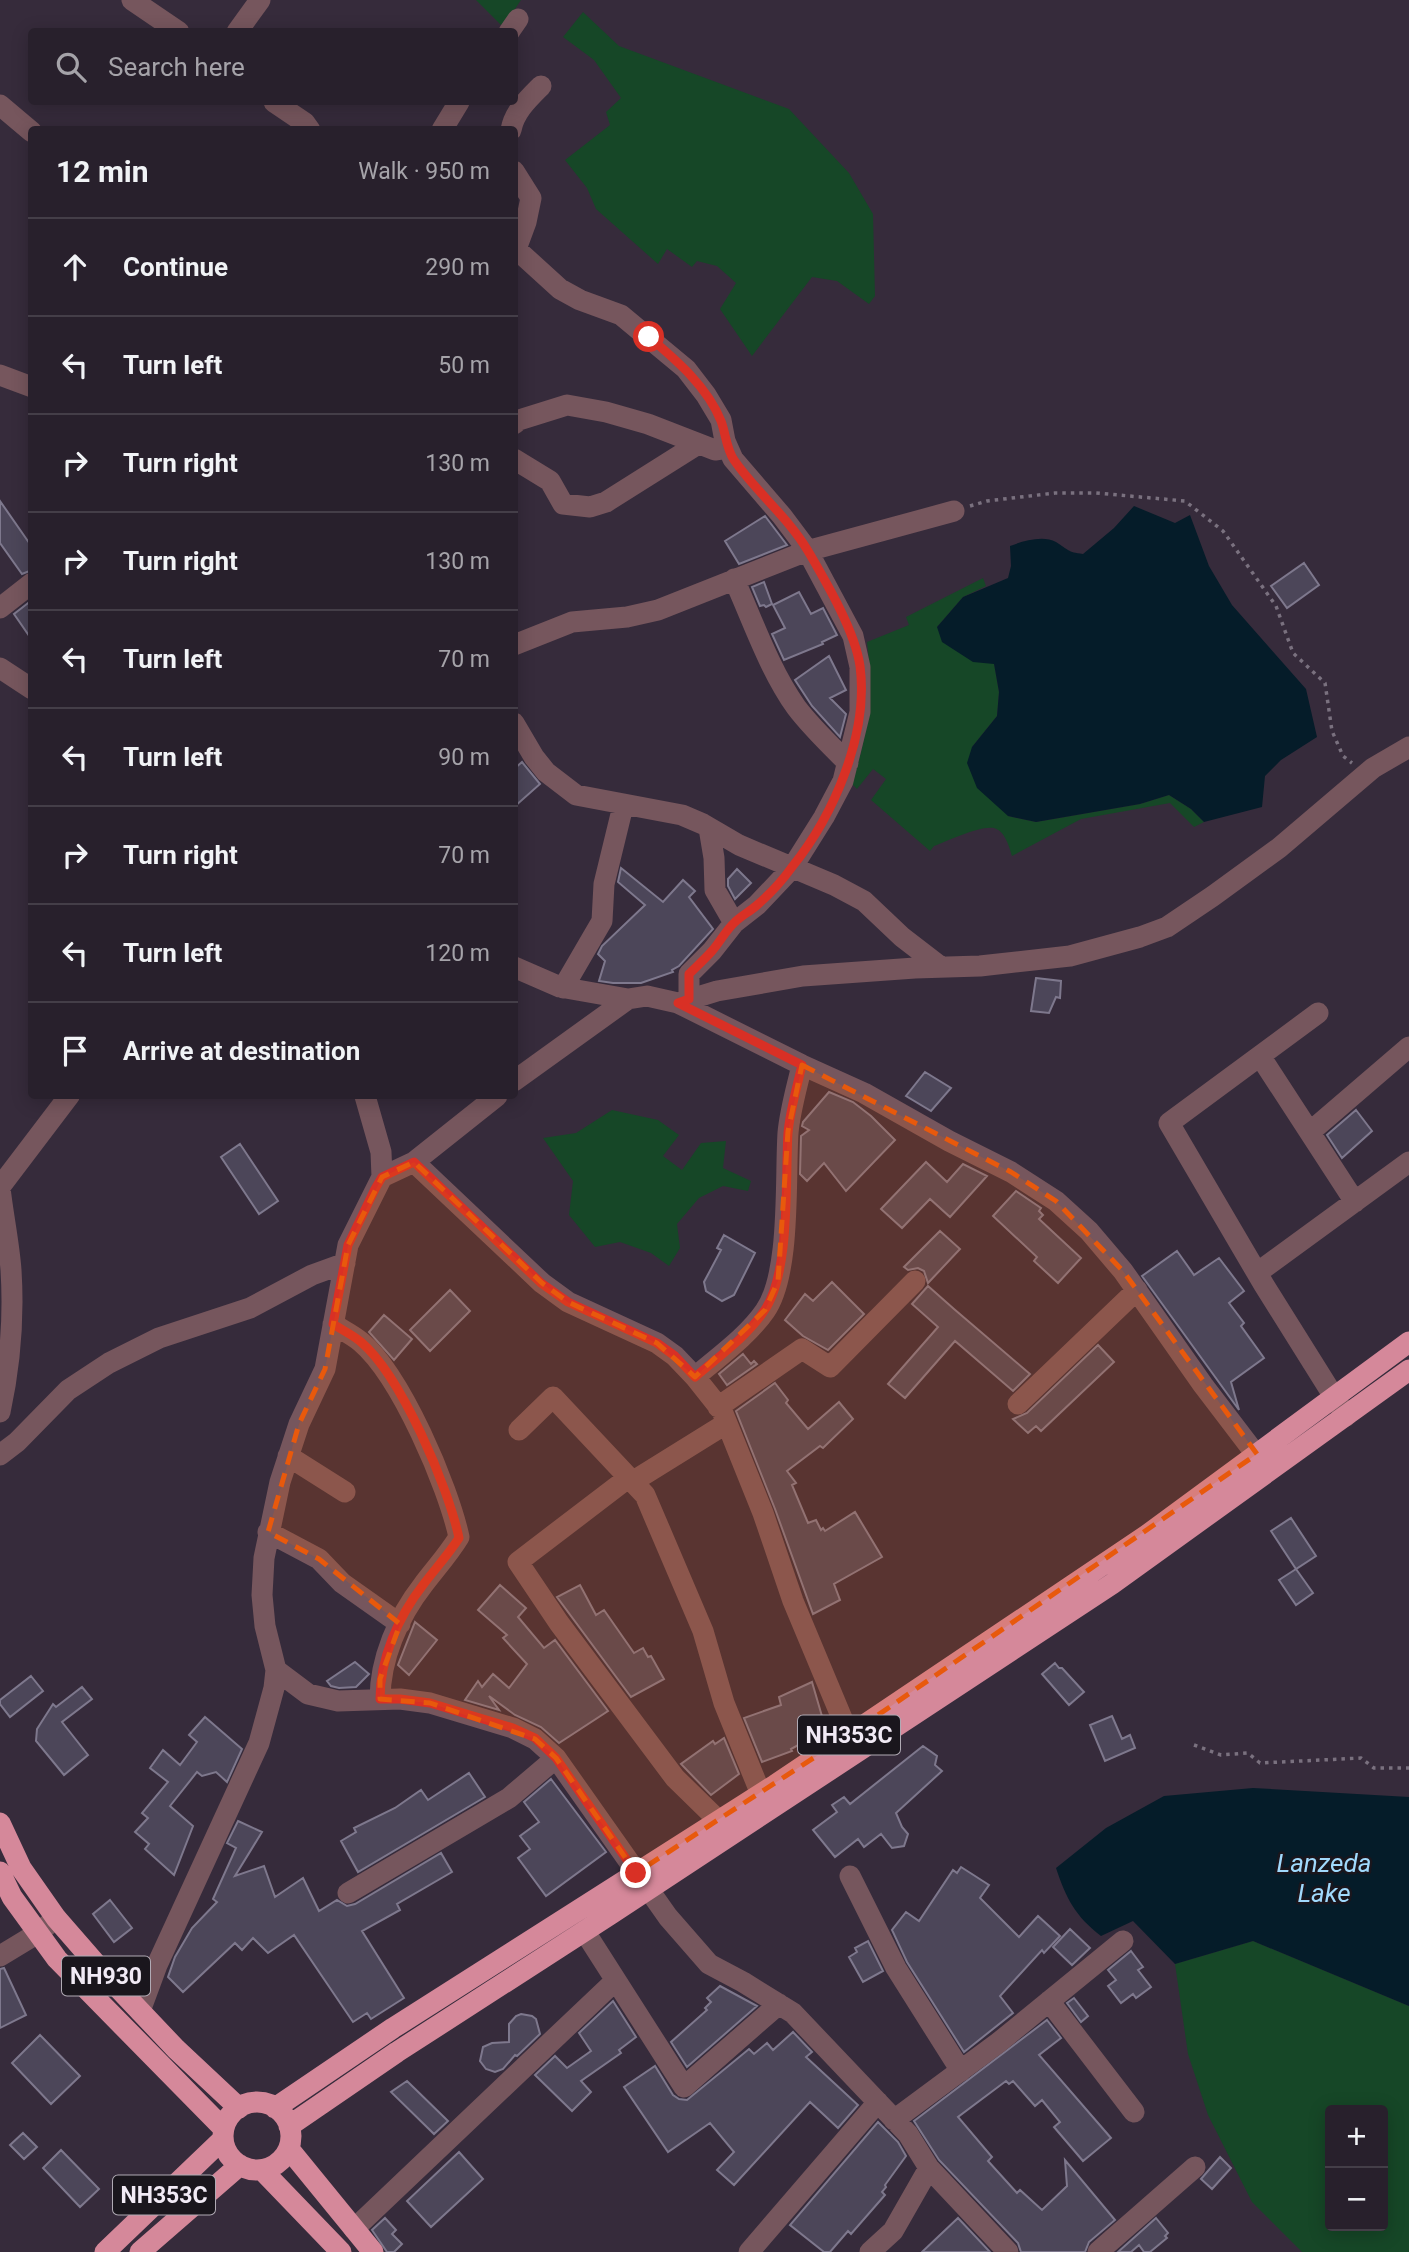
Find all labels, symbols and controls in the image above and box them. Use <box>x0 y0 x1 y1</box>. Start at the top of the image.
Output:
search box <box>28 28 518 105</box>
icon: search <box>52 48 90 86</box>
text: Search here <box>108 52 245 82</box>
text: 12 min <box>56 154 149 189</box>
text: Walk · 950 m <box>358 158 490 185</box>
icon: ahead <box>56 248 94 286</box>
text: Continue <box>123 252 228 282</box>
text: 290 m <box>425 254 490 281</box>
route start <box>633 321 664 352</box>
icon: left <box>56 346 94 384</box>
text: Turn left <box>123 350 222 380</box>
text: 50 m <box>438 352 490 379</box>
icon: right <box>56 444 94 482</box>
text: Turn right <box>123 448 238 478</box>
text: 130 m <box>425 450 490 477</box>
icon: right <box>56 542 94 580</box>
text: Turn right <box>123 546 238 576</box>
text: 130 m <box>425 548 490 575</box>
icon: left <box>56 640 94 678</box>
text: Turn left <box>123 644 222 674</box>
text: 70 m <box>438 646 490 673</box>
icon: left <box>56 738 94 776</box>
text: Turn left <box>123 742 222 772</box>
text: 90 m <box>438 744 490 771</box>
icon: right <box>56 836 94 874</box>
text: Turn right <box>123 840 238 870</box>
text: 70 m <box>438 842 490 869</box>
icon: left <box>56 934 94 972</box>
text: Turn left <box>123 938 222 968</box>
text: 120 m <box>425 940 490 967</box>
icon: arrive <box>56 1032 94 1070</box>
text: Arrive at destination <box>123 1036 360 1066</box>
road number: NH353C <box>798 1716 900 1754</box>
water label: Lanzeda Lake <box>1277 1848 1371 1908</box>
route end <box>620 1857 651 1888</box>
road number: NH930 <box>62 1956 150 1996</box>
map controls <box>1325 2105 1388 2231</box>
button: + <box>1325 2105 1388 2168</box>
button: − <box>1325 2168 1388 2231</box>
road number: NH353C <box>113 2176 215 2214</box>

